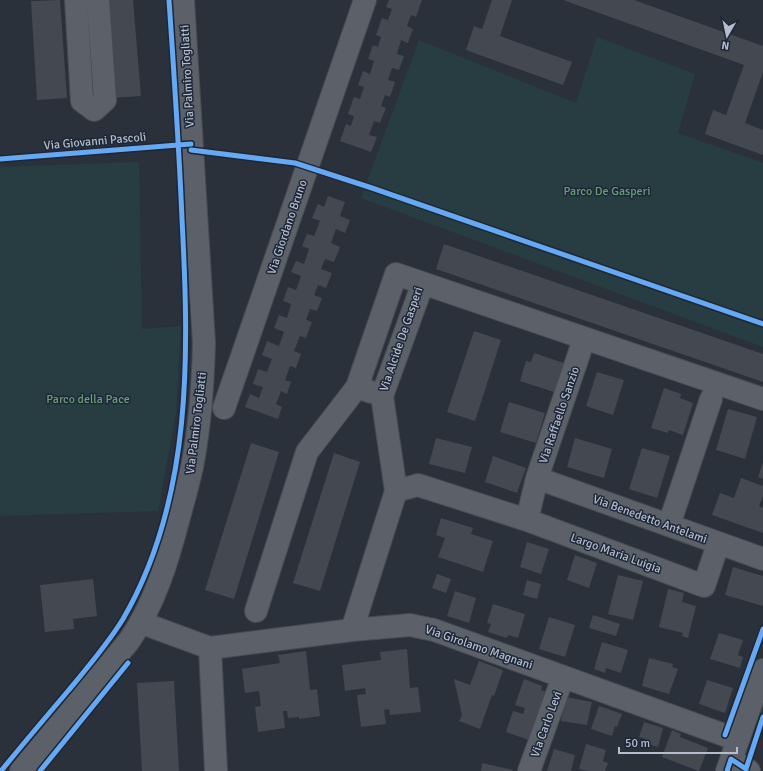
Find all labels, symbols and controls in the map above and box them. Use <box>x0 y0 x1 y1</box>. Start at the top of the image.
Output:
north arrow <box>707 16 747 56</box>
street label: Via Palmiro Togliatti <box>177 24 198 128</box>
text: N <box>721 38 730 52</box>
street label: Via Giovanni Pascoli <box>43 130 147 153</box>
street label: Via Giordano Bruno <box>264 178 311 276</box>
park label: Parco De Gasperi <box>564 184 651 199</box>
street label: Via Alcide De Gasperi <box>377 285 426 393</box>
street label: Via Raffaello Sanzio <box>536 365 583 466</box>
street label: Via Palmiro Togliatti <box>183 371 210 475</box>
park label: Parco della Pace <box>46 392 130 407</box>
street label: Via Benedetto Antelami <box>591 492 709 547</box>
street label: Largo Maria Luigia <box>568 530 663 577</box>
street label: Via Girolamo Magnani <box>423 622 535 673</box>
street label: Via Carlo Levi <box>528 689 565 759</box>
scale bar <box>619 729 737 755</box>
text: 50 m <box>625 736 650 751</box>

